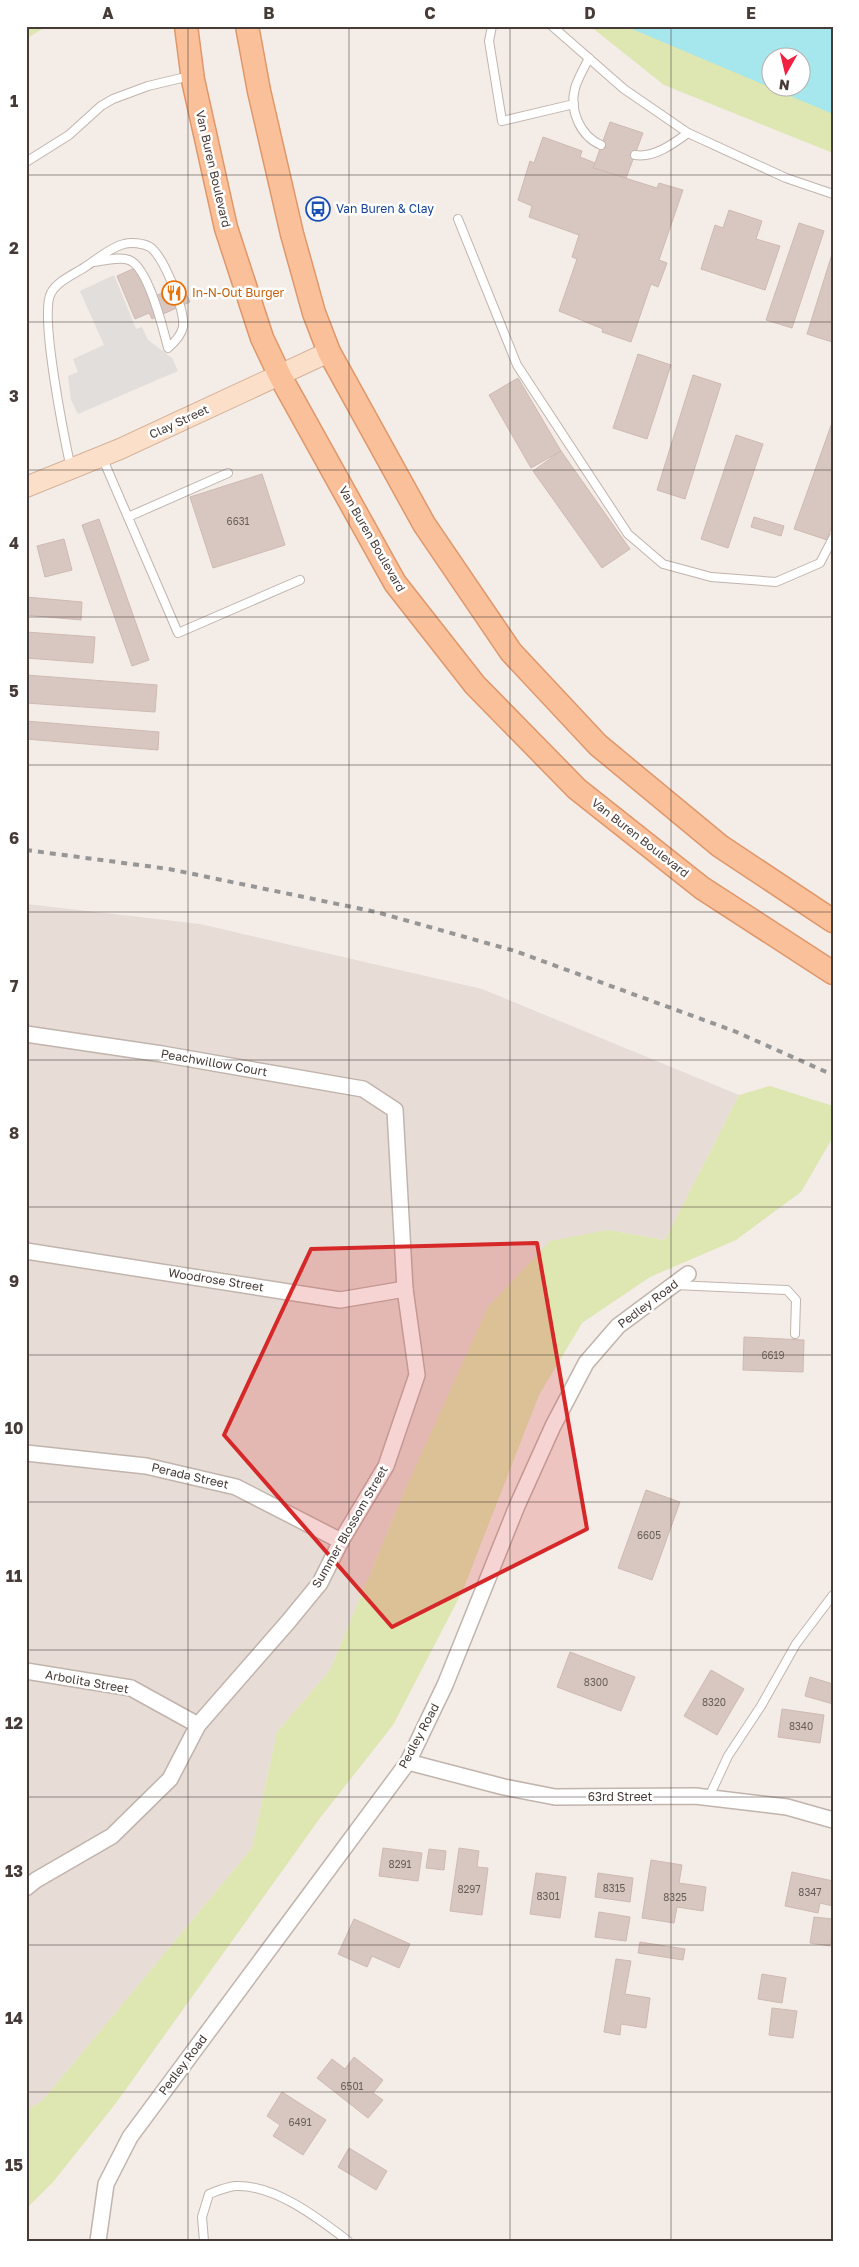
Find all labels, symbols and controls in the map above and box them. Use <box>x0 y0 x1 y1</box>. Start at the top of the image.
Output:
text: A <box>102 3 114 23</box>
text: B <box>263 3 275 23</box>
text: C <box>424 3 436 23</box>
text: D <box>584 3 596 23</box>
text: E <box>746 3 756 23</box>
north arrow <box>762 48 812 98</box>
text: N <box>778 76 791 95</box>
text: 1 <box>10 91 18 111</box>
street label: Van Buren Boulevard <box>193 109 234 229</box>
bus stop icon: Van Buren & Clay <box>305 196 331 222</box>
place label: Van Buren & Clay <box>336 201 434 216</box>
text: 2 <box>9 238 19 258</box>
restaurant icon: In-N-Out Burger <box>161 280 187 306</box>
place label: In-N-Out Burger <box>192 285 285 300</box>
text: 3 <box>9 386 19 406</box>
street label: Clay Street <box>147 401 211 442</box>
street label: Van Buren Boulevard <box>336 483 409 594</box>
house number: 6631 <box>227 515 250 527</box>
text: 4 <box>9 533 19 553</box>
text: 5 <box>9 681 19 701</box>
street label: Van Buren Boulevard <box>589 795 692 880</box>
text: 6 <box>9 828 19 848</box>
text: 7 <box>10 976 19 996</box>
street label: Peachwillow Court <box>160 1046 269 1079</box>
text: 8 <box>9 1123 19 1143</box>
street label: Woodrose Street <box>167 1265 265 1294</box>
text: 9 <box>9 1271 19 1291</box>
street label: Pedley Road <box>615 1276 681 1331</box>
house number: 6619 <box>762 1349 785 1361</box>
text: 10 <box>5 1418 23 1438</box>
street label: Perada Street <box>150 1459 230 1492</box>
street label: Summer Blossom Street <box>308 1463 391 1591</box>
house number: 6605 <box>637 1529 661 1541</box>
text: 11 <box>6 1566 22 1586</box>
street label: Arbolita Street <box>44 1667 130 1696</box>
house number: 8300 <box>584 1676 608 1688</box>
house number: 8320 <box>702 1696 726 1708</box>
street label: Pedley Road <box>395 1701 442 1771</box>
text: 12 <box>5 1713 23 1733</box>
house number: 8340 <box>789 1720 813 1732</box>
street label: 63rd Street <box>588 1789 653 1804</box>
house number: 8291 <box>389 1858 412 1870</box>
text: 13 <box>5 1861 23 1881</box>
house number: 8315 <box>603 1882 625 1894</box>
house number: 8297 <box>457 1883 481 1895</box>
house number: 8347 <box>798 1886 822 1898</box>
house number: 8301 <box>537 1890 560 1902</box>
house number: 8325 <box>663 1891 687 1903</box>
text: 14 <box>5 2008 23 2028</box>
street label: Pedley Road <box>155 2032 210 2098</box>
house number: 6501 <box>341 2080 364 2092</box>
house number: 6491 <box>288 2116 312 2128</box>
text: 15 <box>5 2155 23 2175</box>

